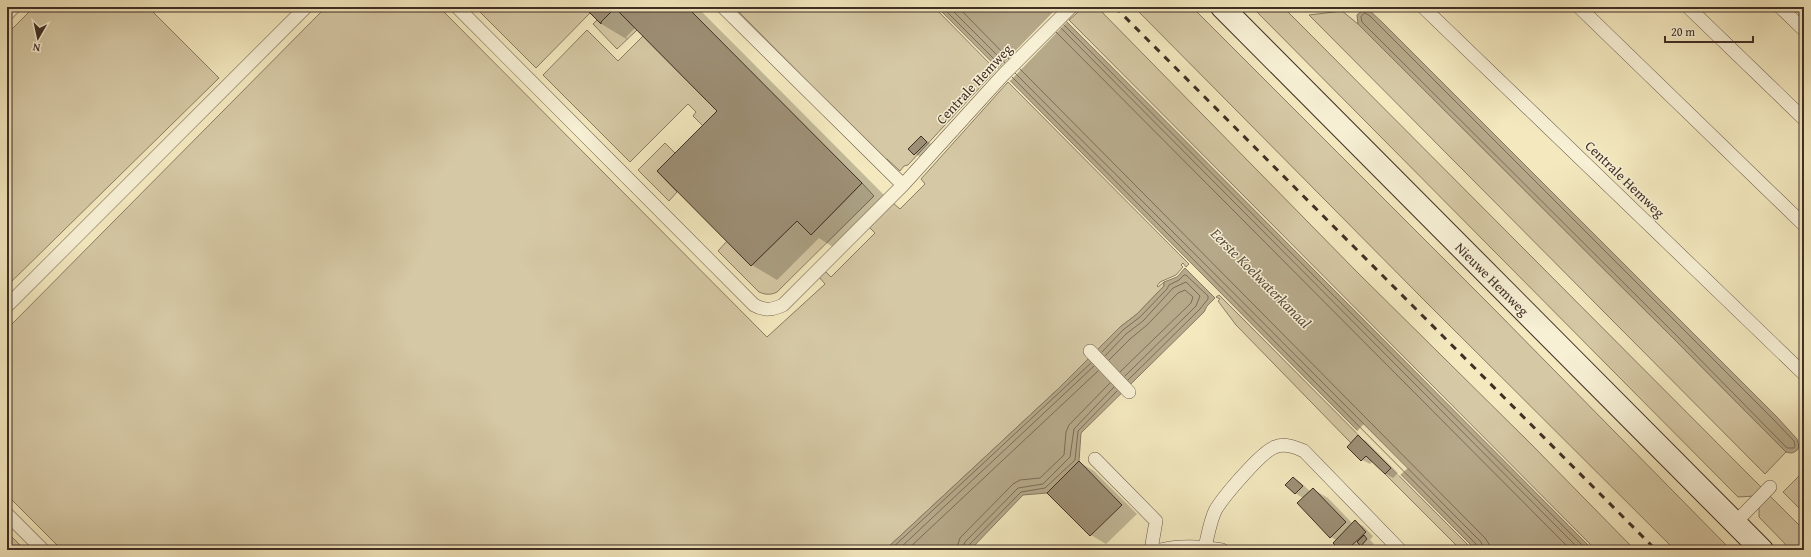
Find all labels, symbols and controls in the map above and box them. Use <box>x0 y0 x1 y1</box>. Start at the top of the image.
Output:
north arrow <box>18 18 58 58</box>
scale bar <box>1665 18 1753 44</box>
text: 20 m <box>1671 23 1695 40</box>
text: N <box>31 39 41 56</box>
street label: Centrale Hemweg <box>931 39 1017 129</box>
street label: Centrale Hemweg <box>1581 136 1669 222</box>
water label: Eerste Koelwaterkanaal <box>1205 222 1316 333</box>
street label: Nieuwe Hemweg <box>1451 238 1533 320</box>

